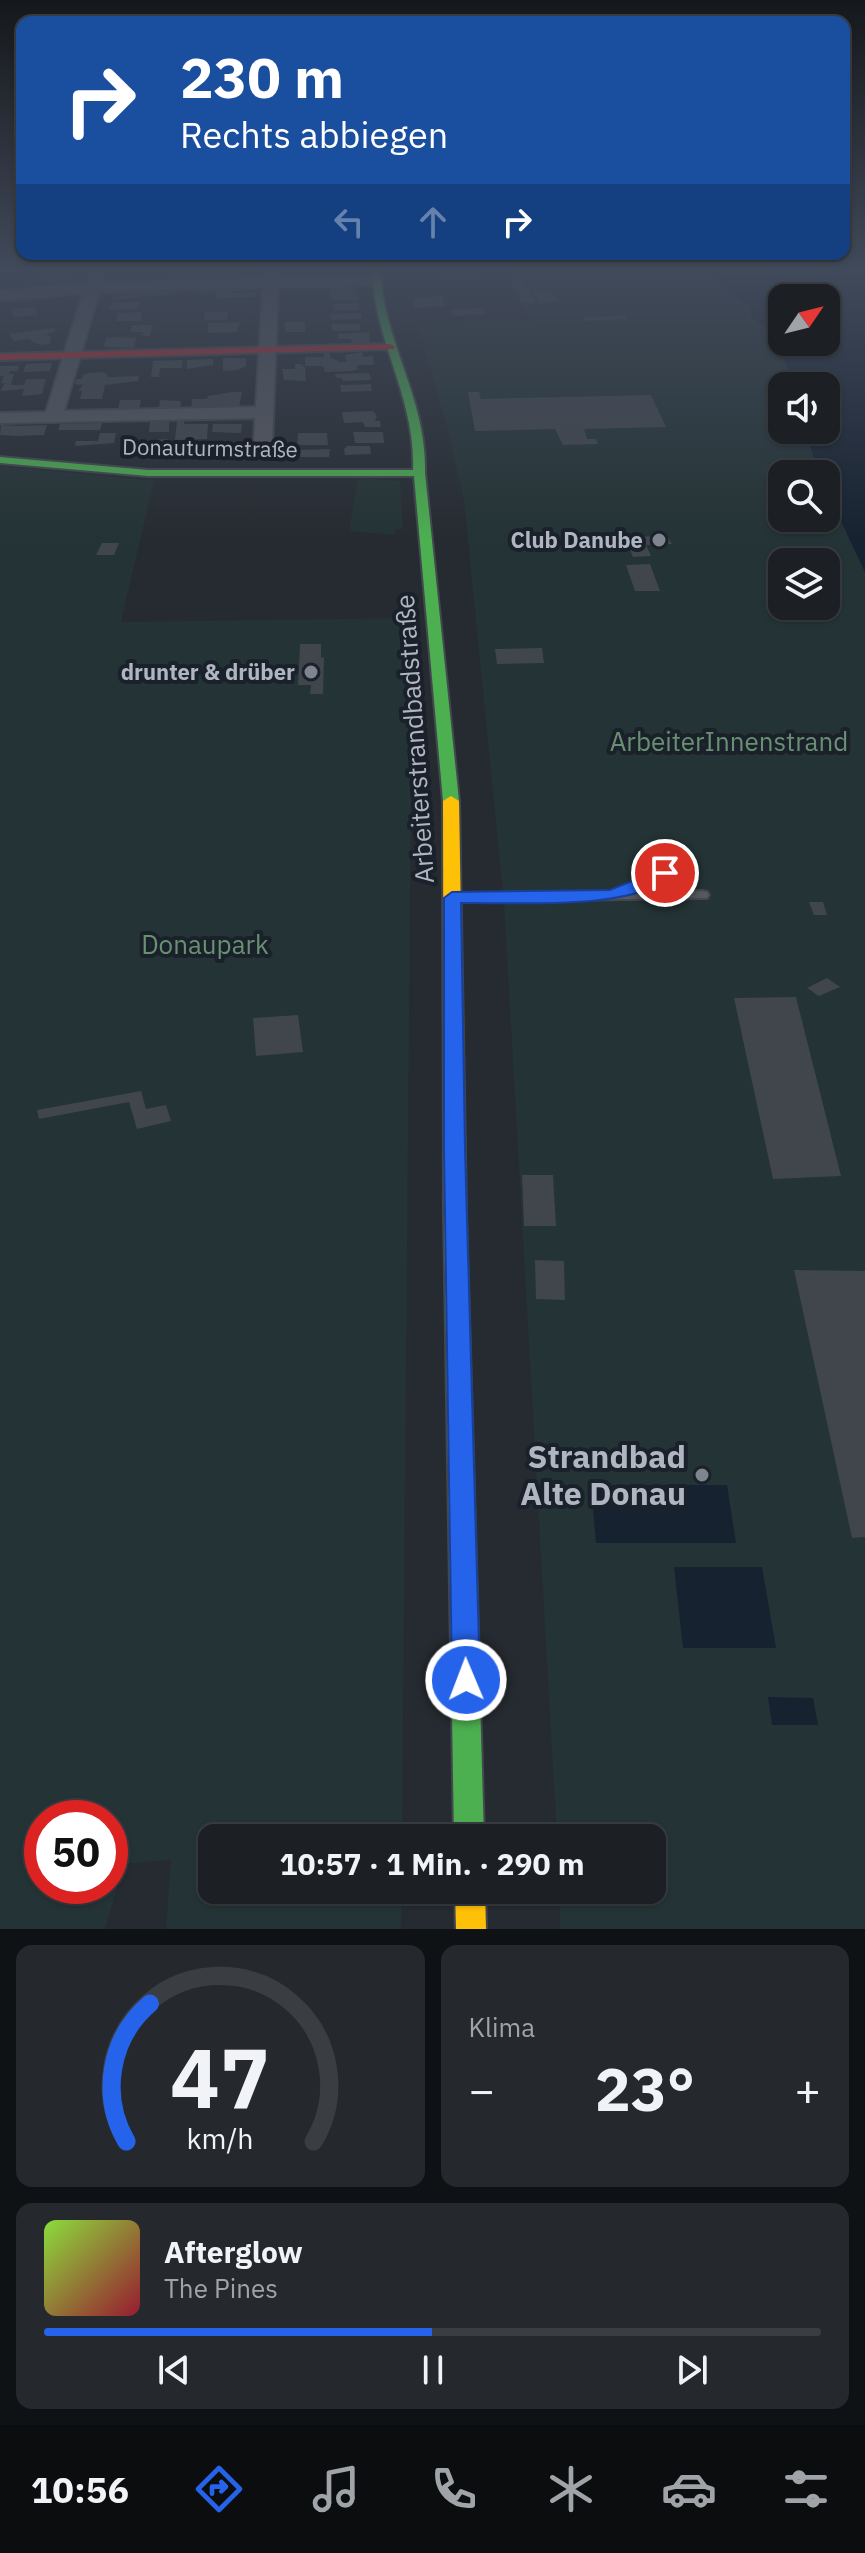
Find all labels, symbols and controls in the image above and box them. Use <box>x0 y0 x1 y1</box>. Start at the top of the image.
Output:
text: 230 m <box>180 41 344 113</box>
icon: right <box>48 48 152 152</box>
text: Rechts abbiegen <box>180 111 448 158</box>
icon: left <box>327 200 371 244</box>
icon: ahead <box>411 200 455 244</box>
icon: right <box>495 200 539 244</box>
north arrow <box>768 284 840 356</box>
map controls <box>768 284 840 620</box>
button: sound <box>768 372 840 444</box>
street label: Donauturmstraße <box>122 431 298 464</box>
button: search <box>768 460 840 532</box>
place label: Club Danube <box>511 525 643 554</box>
marker: Club Danube <box>650 531 668 549</box>
button: layers <box>768 548 840 620</box>
street label: Arbeiterstrandbadstraße <box>387 593 441 885</box>
place label: drunter & drüber <box>121 657 295 686</box>
marker: drunter & drüber <box>302 663 320 681</box>
park label: ArbeiterInnenstrand <box>610 724 848 758</box>
pin <box>631 839 699 907</box>
icon: arrive <box>643 851 687 895</box>
park label: Donaupark <box>141 927 269 961</box>
place label: Strandbad Alte Donau <box>520 1435 686 1514</box>
marker: Strandbad Alte Donau <box>693 1466 711 1484</box>
position arrow <box>424 1638 508 1722</box>
speed limit sign: 50 <box>24 1800 128 1904</box>
text: 10:57 · 1 Min. · 290 m <box>279 1844 585 1883</box>
text: Klima <box>469 2010 535 2044</box>
text: 47 <box>170 2023 270 2131</box>
text: 23° <box>595 2049 695 2128</box>
text: − <box>469 2061 495 2118</box>
text: + <box>795 2061 821 2118</box>
text: km/h <box>187 2120 254 2157</box>
text: Afterglow <box>164 2232 303 2271</box>
text: The Pines <box>164 2271 278 2305</box>
icon: previous <box>152 2348 196 2392</box>
icon: pause <box>411 2348 455 2392</box>
icon: next <box>670 2348 714 2392</box>
icon: directions <box>191 2461 247 2517</box>
icon: music <box>308 2461 364 2517</box>
icon: phone <box>426 2461 482 2517</box>
icon: climate <box>543 2461 599 2517</box>
icon: car <box>661 2461 717 2517</box>
icon: filters <box>778 2461 834 2517</box>
text: 10:56 <box>31 2466 129 2513</box>

